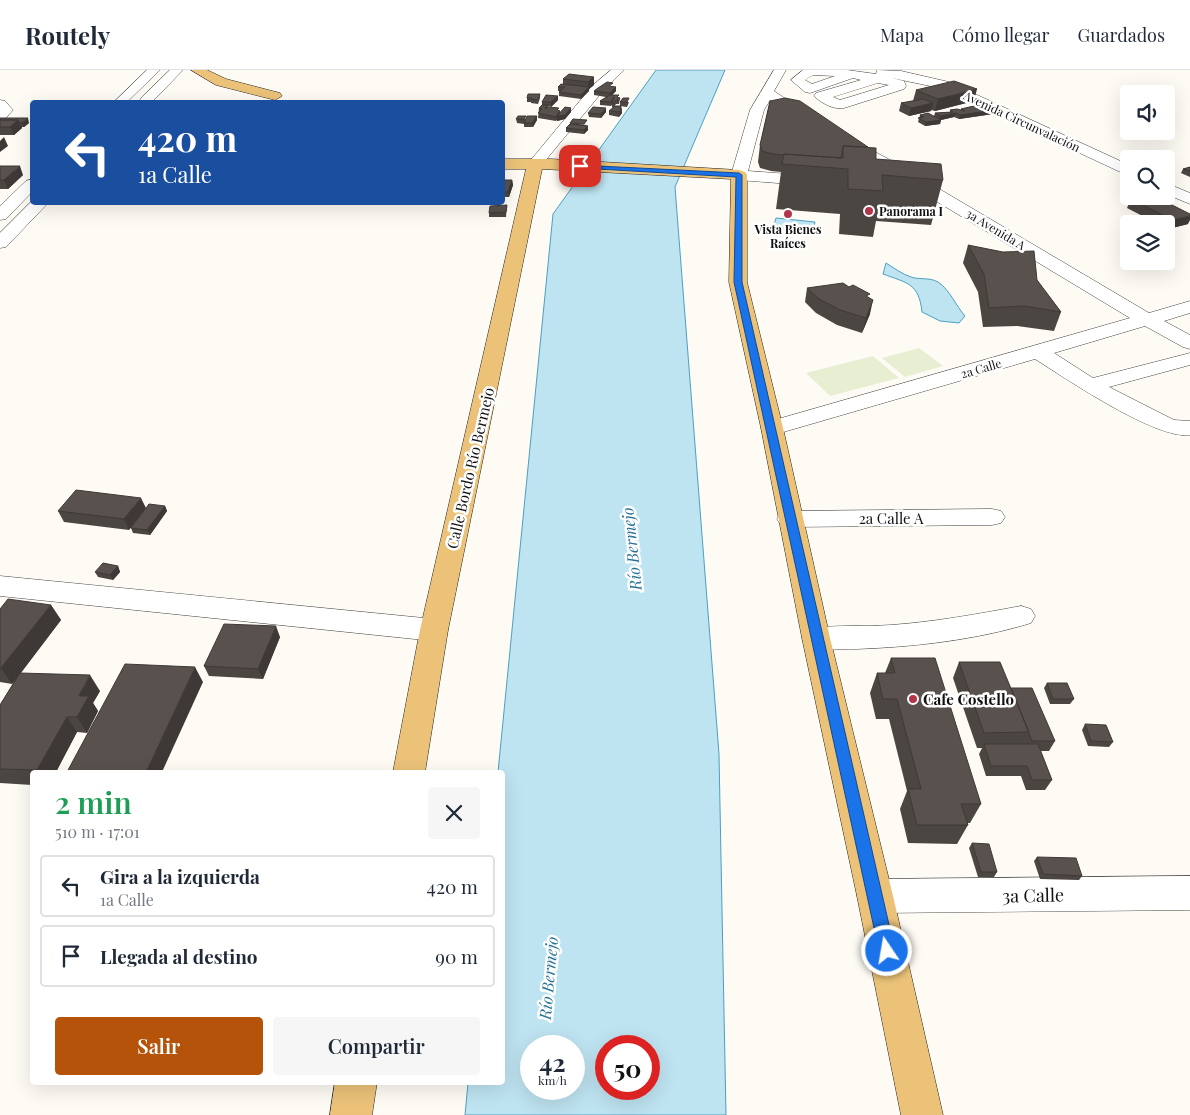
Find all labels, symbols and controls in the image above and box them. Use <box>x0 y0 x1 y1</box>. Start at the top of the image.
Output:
text: Routely <box>25 19 110 51</box>
text: Mapa <box>880 23 924 47</box>
text: Cómo llegar <box>952 23 1049 47</box>
text: Guardados <box>1077 23 1165 47</box>
map controls <box>1120 85 1175 270</box>
button: sound <box>1120 85 1175 140</box>
street label: Avenida Circunvalación <box>960 87 1083 155</box>
text: 420 m <box>138 114 237 161</box>
icon: left <box>55 120 120 185</box>
pin <box>559 145 601 187</box>
button: search <box>1120 150 1175 205</box>
icon: arrive <box>566 152 594 180</box>
text: 1a Calle <box>138 159 212 189</box>
place label: Panorama I <box>879 203 944 219</box>
marker: Panorama I <box>863 205 875 217</box>
street label: 3a Avenida A <box>963 205 1029 253</box>
marker: Vista Bienes Raíces <box>782 208 794 220</box>
button: layers <box>1120 215 1175 270</box>
place label: Vista Bienes Raíces <box>754 221 822 251</box>
street label: 2a Calle <box>959 355 1003 381</box>
street label: Calle Bordo Río Bermejo <box>442 385 498 551</box>
water label: Río Bermejo <box>616 506 646 592</box>
street label: 2a Calle A <box>859 508 924 528</box>
place label: Cafe Costello <box>923 689 1014 709</box>
marker: Cafe Costello <box>907 693 919 705</box>
text: 2 min <box>55 782 132 822</box>
button: close <box>428 787 480 839</box>
text: 510 m · 17:01 <box>55 821 140 842</box>
text: Gira a la izquierda <box>100 863 260 889</box>
icon: left <box>57 872 85 900</box>
text: 420 m <box>427 873 478 899</box>
street label: 3a Calle <box>1002 882 1064 908</box>
text: 1a Calle <box>100 889 154 910</box>
position arrow <box>860 924 912 976</box>
water label: Río Bermejo <box>534 935 562 1021</box>
icon: arrive <box>57 942 85 970</box>
text: Llegada al destino <box>100 943 258 969</box>
text: 90 m <box>435 943 478 969</box>
button: Salir <box>55 1017 263 1075</box>
button: Compartir <box>273 1017 480 1075</box>
speed limit sign: 50 <box>595 1035 660 1100</box>
text: 42 <box>539 1045 566 1078</box>
text: km/h <box>538 1072 567 1088</box>

